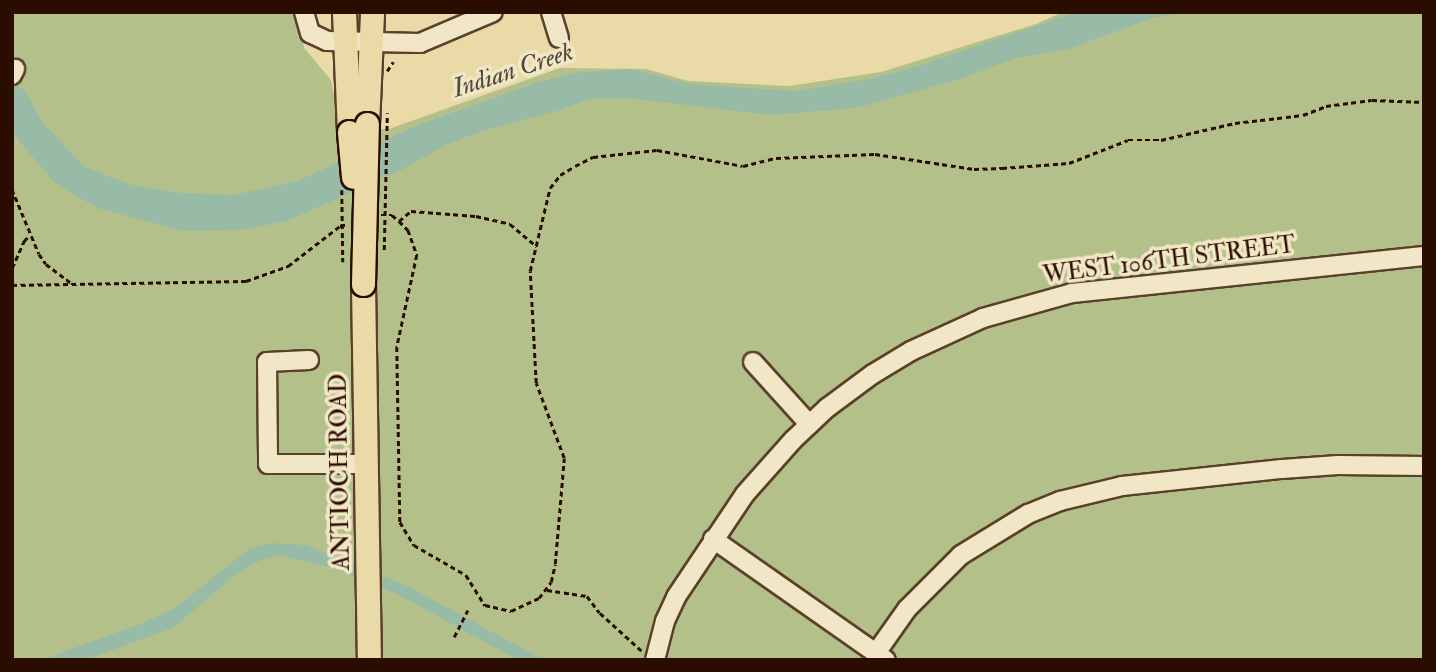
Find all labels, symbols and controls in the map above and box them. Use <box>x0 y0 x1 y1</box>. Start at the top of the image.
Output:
water label: Indian Creek <box>449 37 577 105</box>
street label: WEST 106TH STREET <box>1041 230 1297 290</box>
street label: ANTIOCH ROAD <box>324 373 356 571</box>

